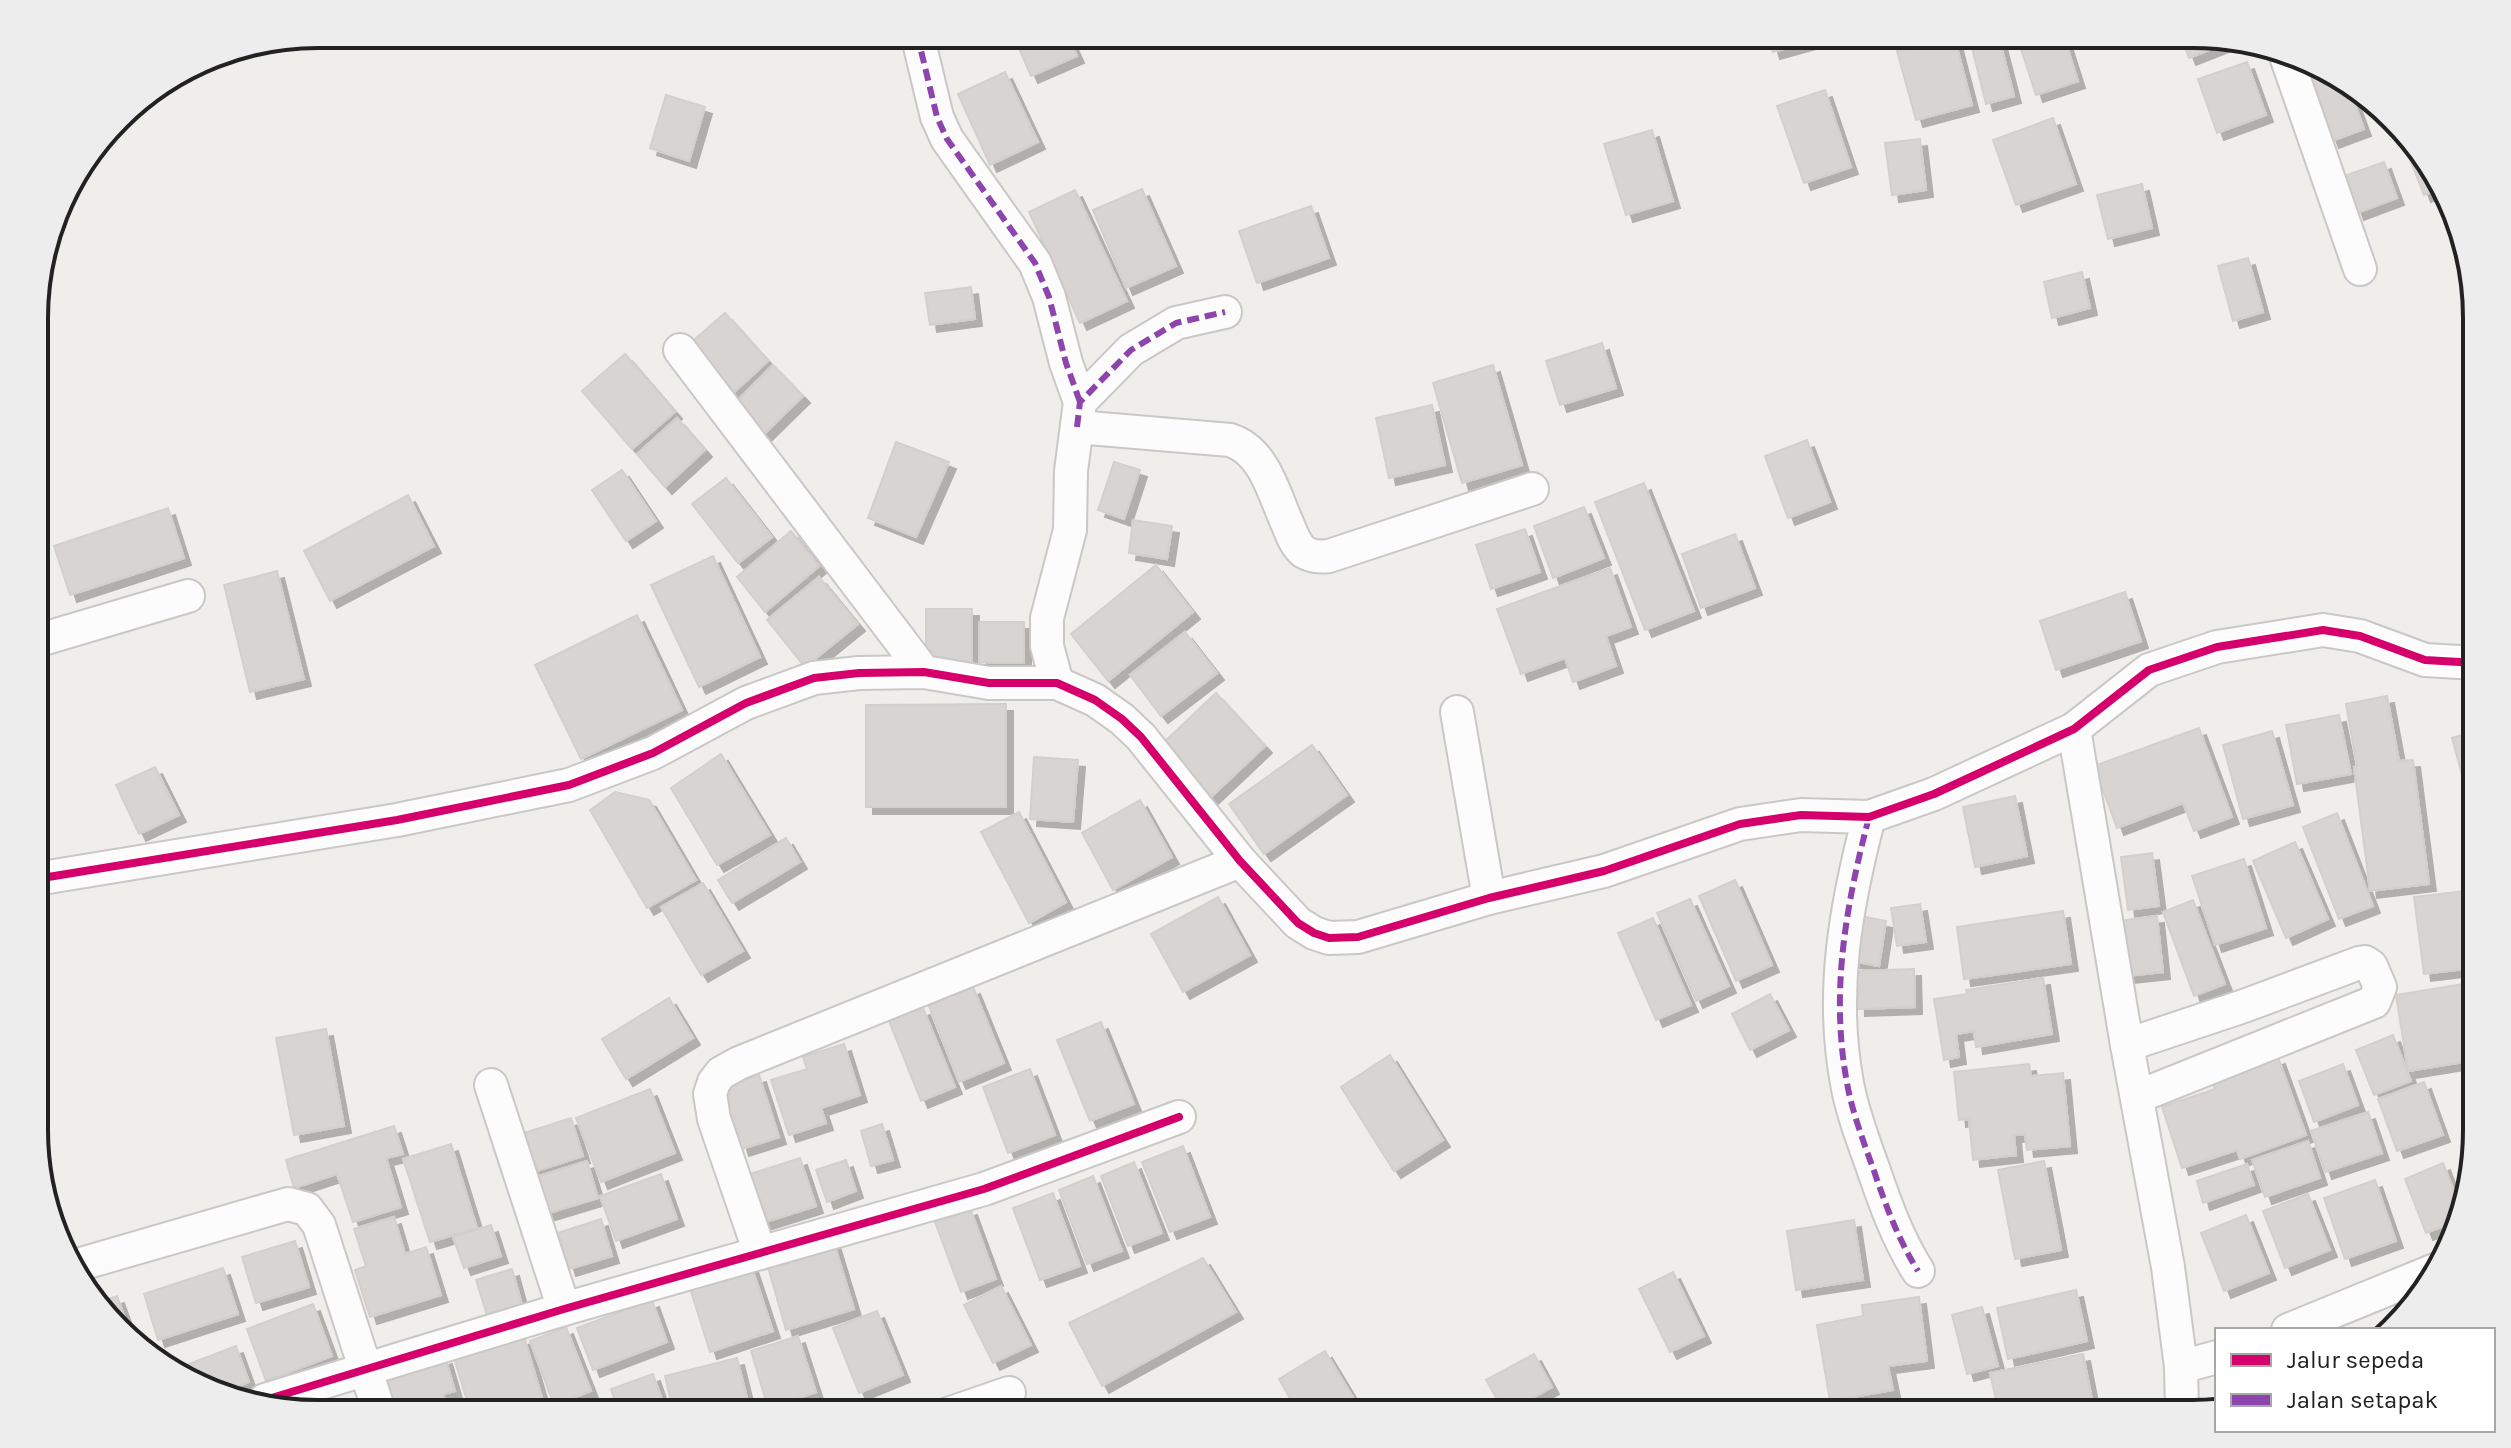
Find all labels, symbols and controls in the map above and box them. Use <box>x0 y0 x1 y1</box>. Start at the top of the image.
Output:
legend <box>2215 1328 2495 1432</box>
text: Jalur sepeda <box>2287 1346 2424 1374</box>
text: Jalan setapak <box>2287 1386 2438 1414</box>

